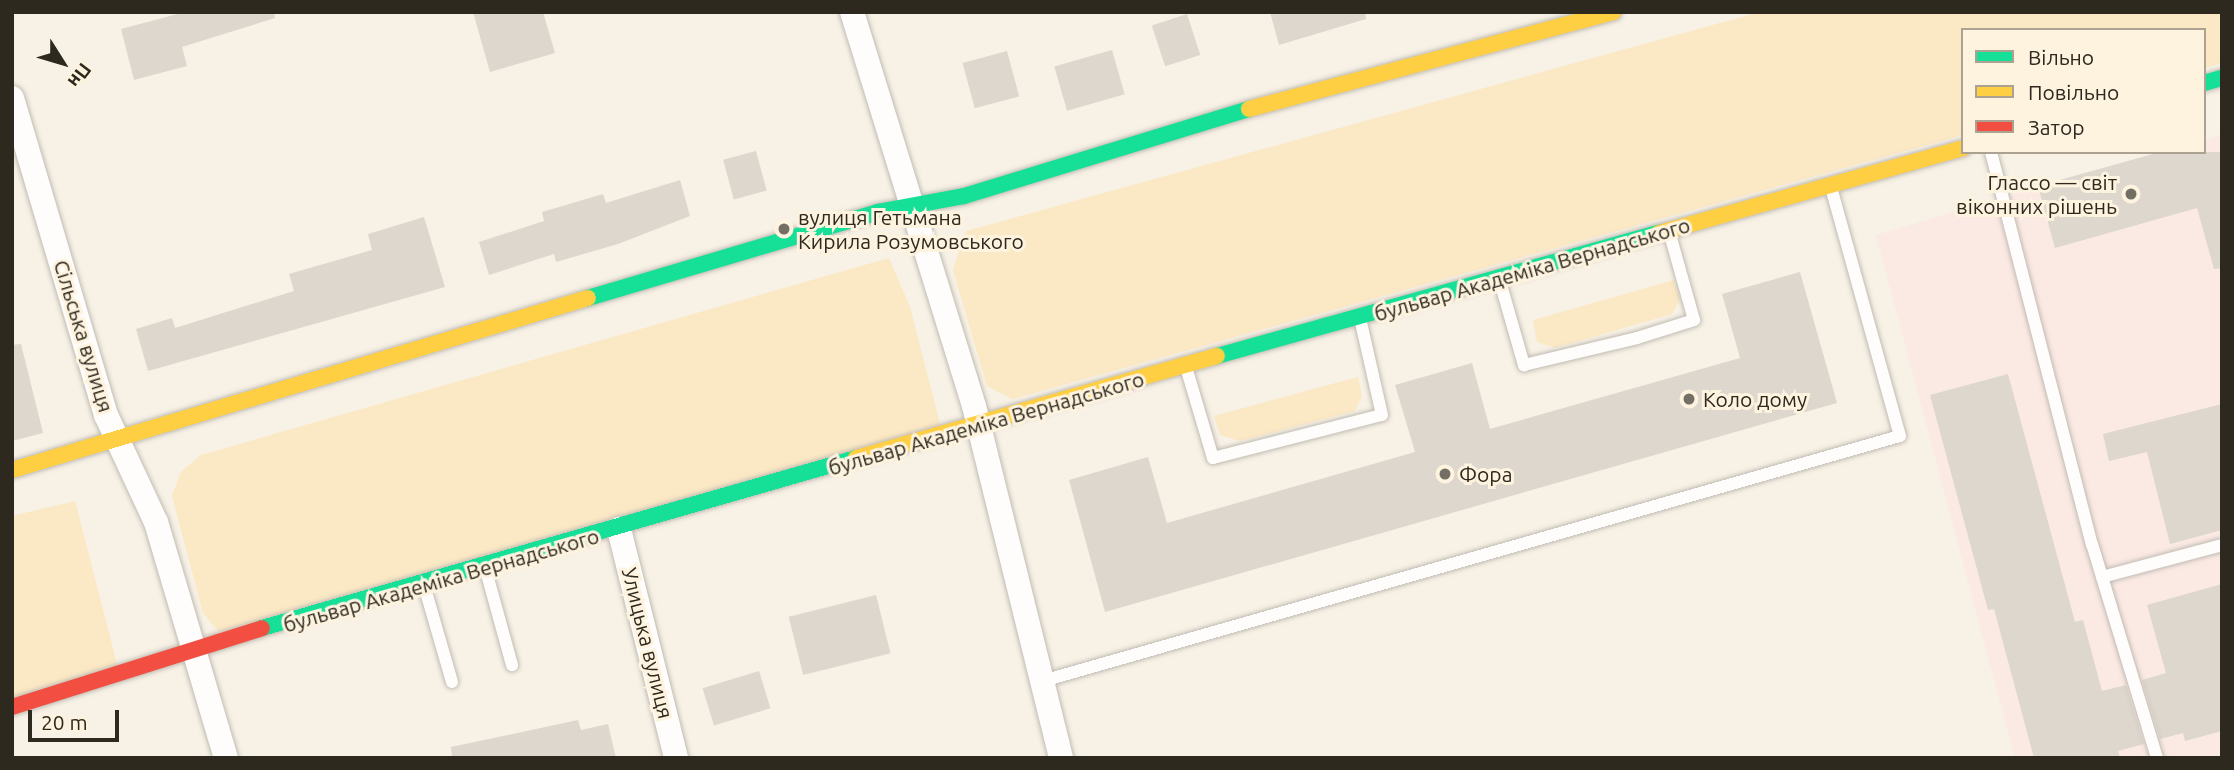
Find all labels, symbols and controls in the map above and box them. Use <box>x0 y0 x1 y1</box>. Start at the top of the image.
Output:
north arrow <box>28 28 98 98</box>
legend <box>1961 28 2206 154</box>
text: Вільно <box>2028 45 2094 69</box>
text: Пн <box>63 59 96 92</box>
text: Повільно <box>2028 80 2119 104</box>
text: Затор <box>2028 115 2084 139</box>
place label: Глассо — світ віконних рішень <box>1956 169 2117 219</box>
marker: Глассо — світ віконних рішень <box>2123 186 2139 202</box>
place label: вулиця Гетьмана Кирила Розумовського <box>798 204 1024 254</box>
street label: бульвар Академіка Вернадського <box>1371 212 1693 326</box>
marker: вулиця Гетьмана Кирила Розумовського <box>776 221 792 237</box>
street label: Сільська вулиця <box>49 257 119 415</box>
street label: бульвар Академіка Вернадського <box>825 366 1147 480</box>
place label: Коло дому <box>1703 386 1807 412</box>
marker: Коло дому <box>1681 391 1697 407</box>
place label: Фора <box>1459 461 1512 487</box>
marker: Фора <box>1437 466 1453 482</box>
street label: бульвар Академіка Вернадського <box>280 523 602 637</box>
street label: Улицька вулиця <box>617 565 679 721</box>
scale bar <box>32 696 122 740</box>
text: 20 m <box>41 710 88 734</box>

